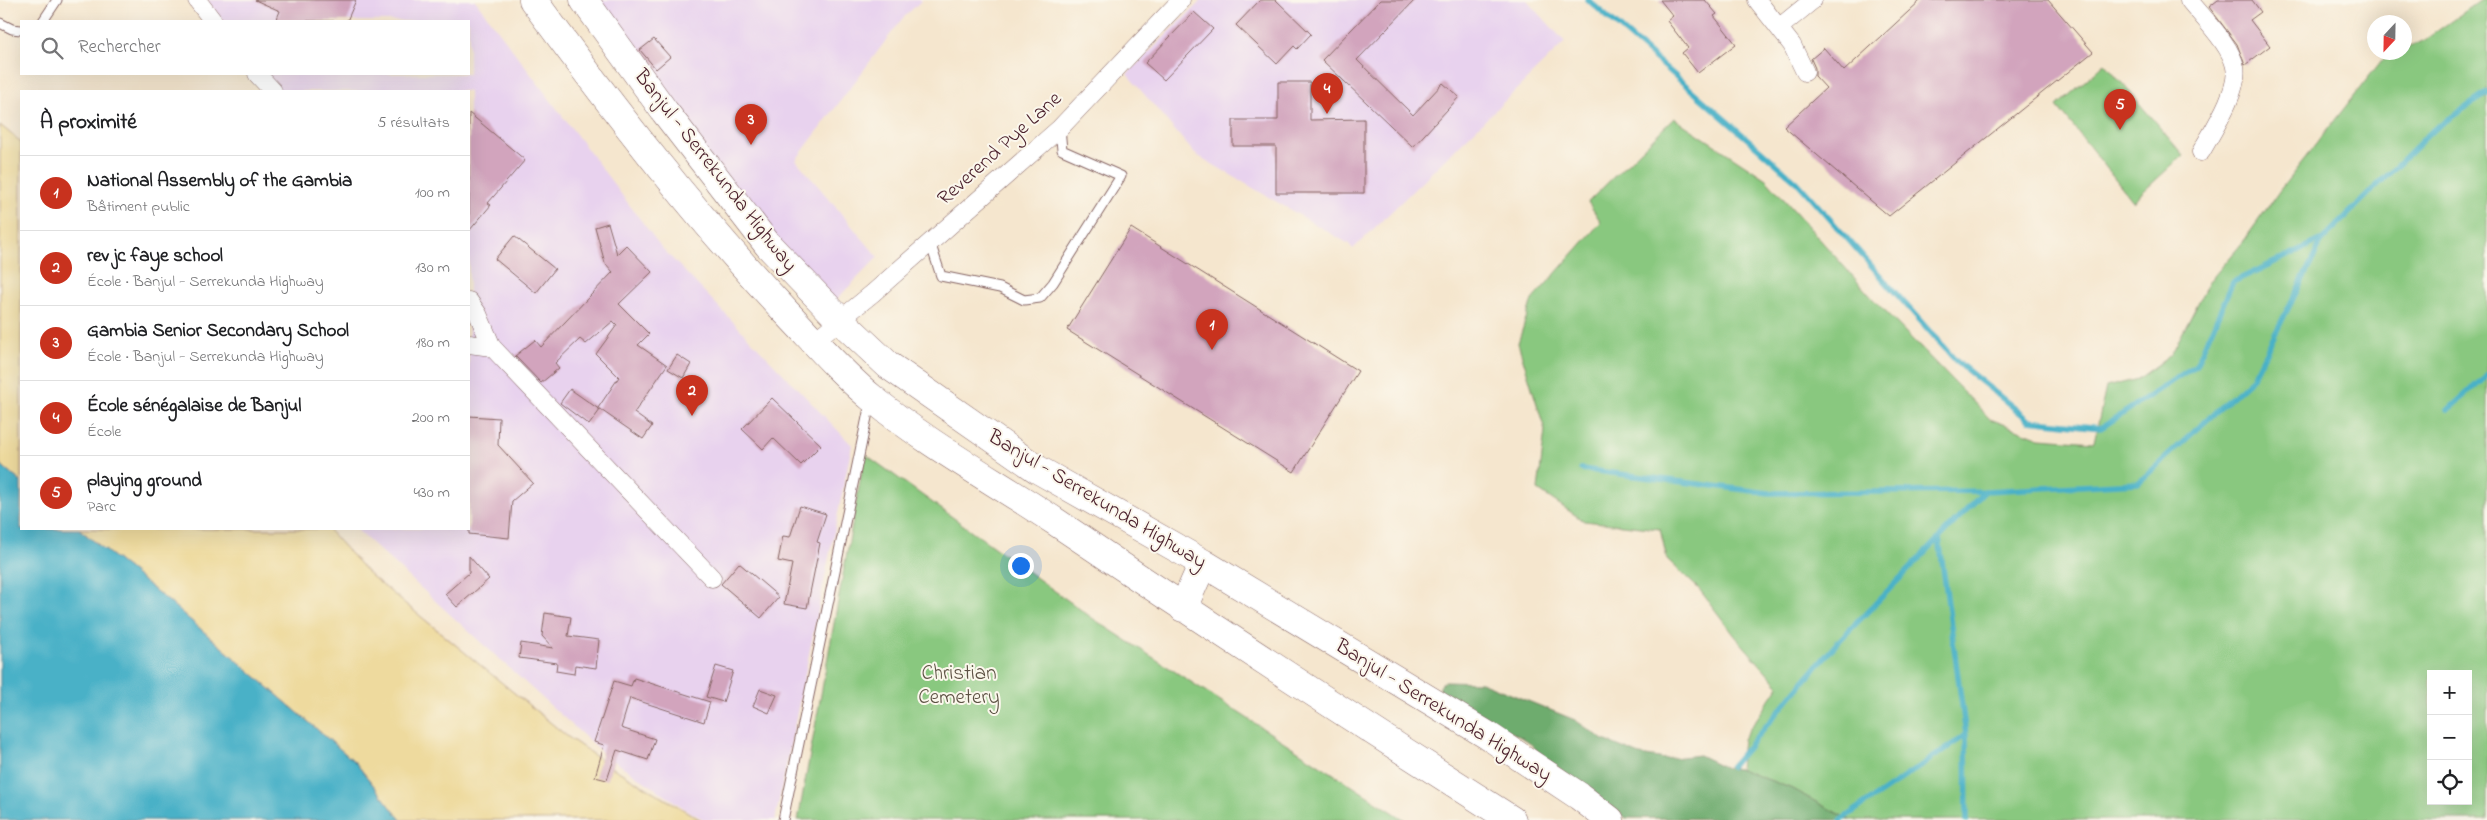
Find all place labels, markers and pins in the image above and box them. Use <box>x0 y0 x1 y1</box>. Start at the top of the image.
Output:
pin: 4 <box>1311 73 1343 114</box>
pin: 5 <box>2104 89 2136 130</box>
pin: 3 <box>735 104 767 145</box>
pin: 1 <box>1196 309 1228 350</box>
pin: 2 <box>676 375 708 416</box>

